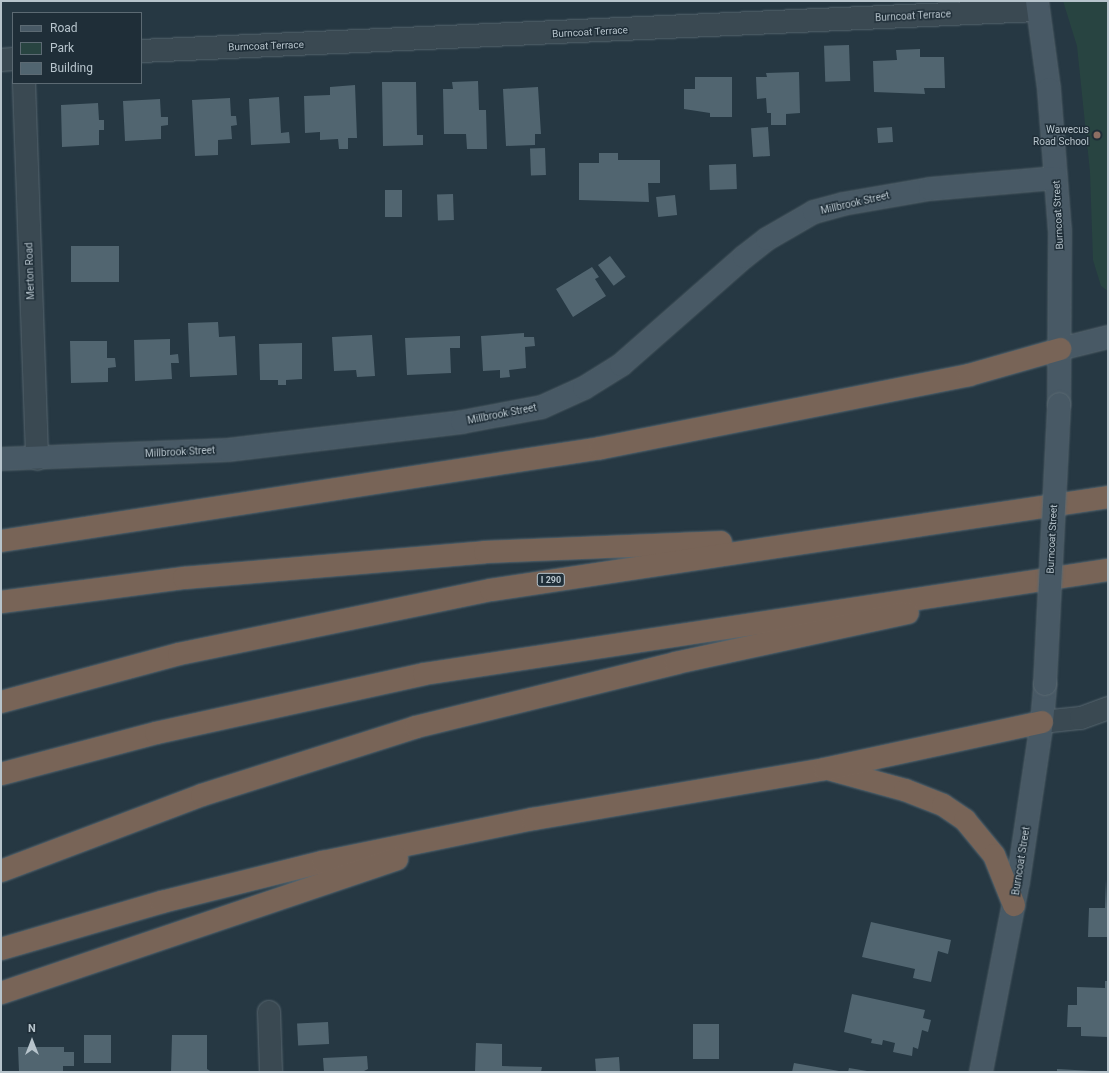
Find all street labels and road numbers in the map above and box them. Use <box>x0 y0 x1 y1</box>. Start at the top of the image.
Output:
street label: Burncoat Terrace <box>875 8 951 24</box>
street label: Burncoat Terrace <box>552 24 628 40</box>
street label: Burncoat Terrace <box>228 39 304 53</box>
street label: Burncoat Street <box>1050 180 1066 250</box>
street label: Millbrook Street <box>819 189 891 217</box>
street label: Merton Road <box>23 242 37 300</box>
street label: Millbrook Street <box>466 401 538 427</box>
street label: Millbrook Street <box>145 444 215 460</box>
street label: Burncoat Street <box>1044 504 1060 574</box>
road number: I 290 <box>536 573 566 587</box>
street label: Burncoat Street <box>1010 826 1032 896</box>

